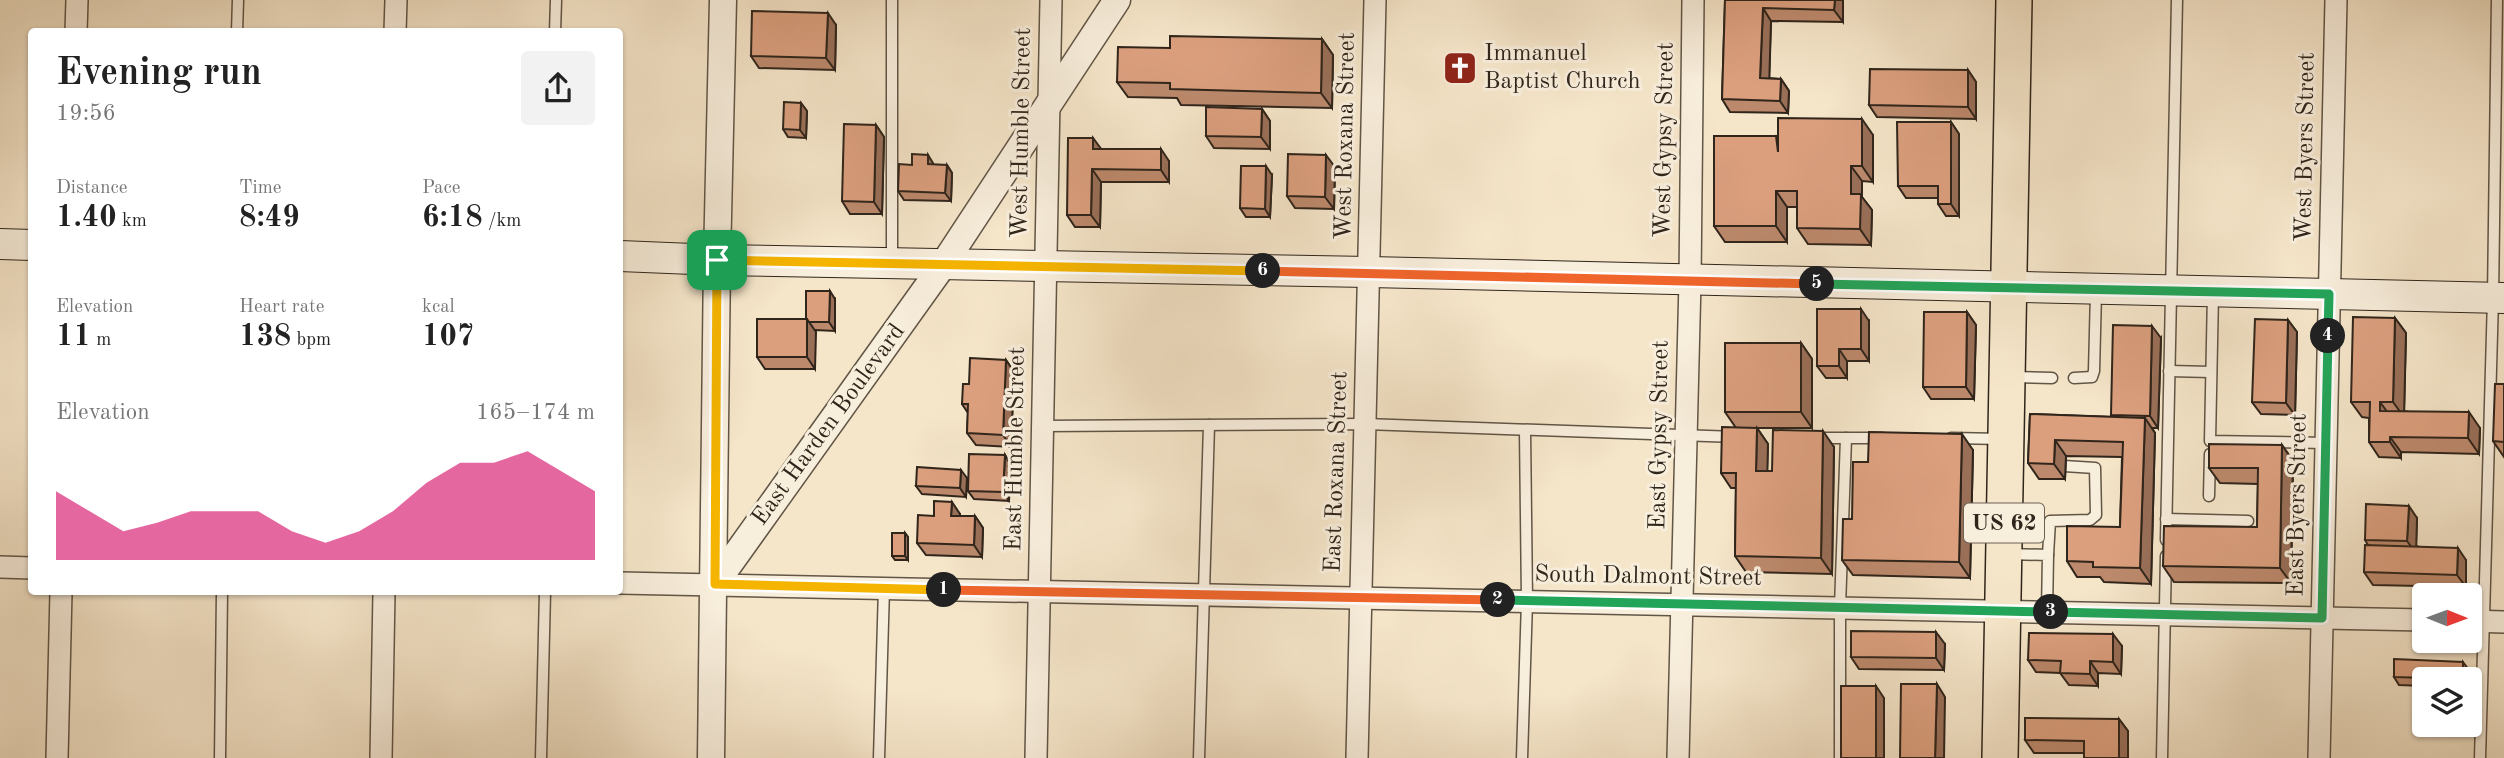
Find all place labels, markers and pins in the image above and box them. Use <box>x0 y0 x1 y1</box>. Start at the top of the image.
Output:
place label: Immanuel Baptist Church <box>1484 42 1641 94</box>
church icon: Immanuel Baptist Church <box>1441 49 1479 87</box>
pin <box>687 230 747 290</box>
pin: 6 <box>1246 254 1280 288</box>
pin: 5 <box>1800 266 1834 302</box>
pin: 4 <box>2310 318 2346 354</box>
pin: 1 <box>926 572 962 608</box>
pin: 2 <box>1480 582 1516 618</box>
pin: 3 <box>2034 594 2068 630</box>

